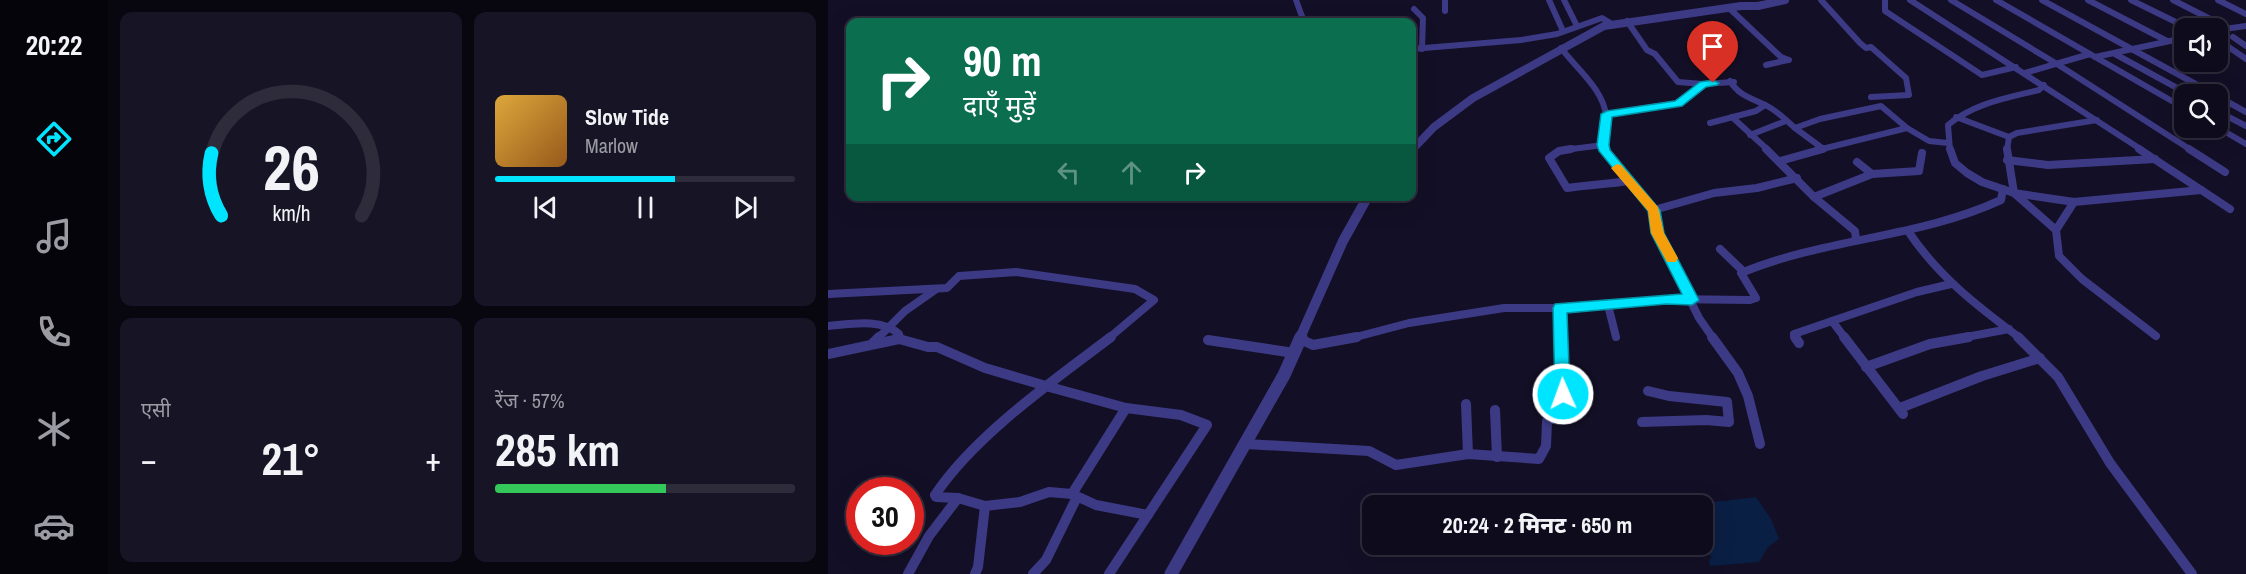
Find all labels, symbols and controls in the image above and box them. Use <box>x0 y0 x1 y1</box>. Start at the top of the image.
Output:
map controls <box>2174 18 2228 138</box>
button: sound <box>2174 18 2228 72</box>
pin <box>1687 21 1738 83</box>
text: 20:22 <box>26 27 82 63</box>
icon: arrive <box>1696 30 1729 63</box>
text: 90 m <box>963 33 1042 89</box>
icon: right <box>864 42 942 120</box>
button: search <box>2174 84 2228 138</box>
text: दाएँ मुड़ें <box>963 87 1036 123</box>
text: Slow Tide <box>585 102 669 132</box>
icon: directions <box>33 118 75 160</box>
text: 26 <box>263 125 319 209</box>
text: Marlow <box>585 132 638 159</box>
icon: left <box>1052 156 1085 189</box>
icon: ahead <box>1115 156 1148 189</box>
icon: right <box>1178 156 1211 189</box>
icon: previous <box>529 191 562 224</box>
icon: pause <box>629 191 662 224</box>
icon: next <box>729 191 762 224</box>
text: km/h <box>272 200 310 229</box>
icon: music <box>33 215 75 257</box>
icon: phone <box>33 311 75 353</box>
position arrow <box>1531 362 1595 426</box>
text: रेंज · 57% <box>495 387 565 414</box>
text: एसी <box>141 396 171 423</box>
icon: climate <box>33 408 75 450</box>
text: 285 km <box>495 419 620 480</box>
text: 21° <box>261 428 321 489</box>
text: − <box>141 437 157 481</box>
text: + <box>425 437 441 481</box>
speed limit sign: 30 <box>846 477 924 555</box>
icon: car <box>33 505 75 547</box>
text: 20:24 · 2 मिनट · 650 m <box>1443 510 1632 540</box>

